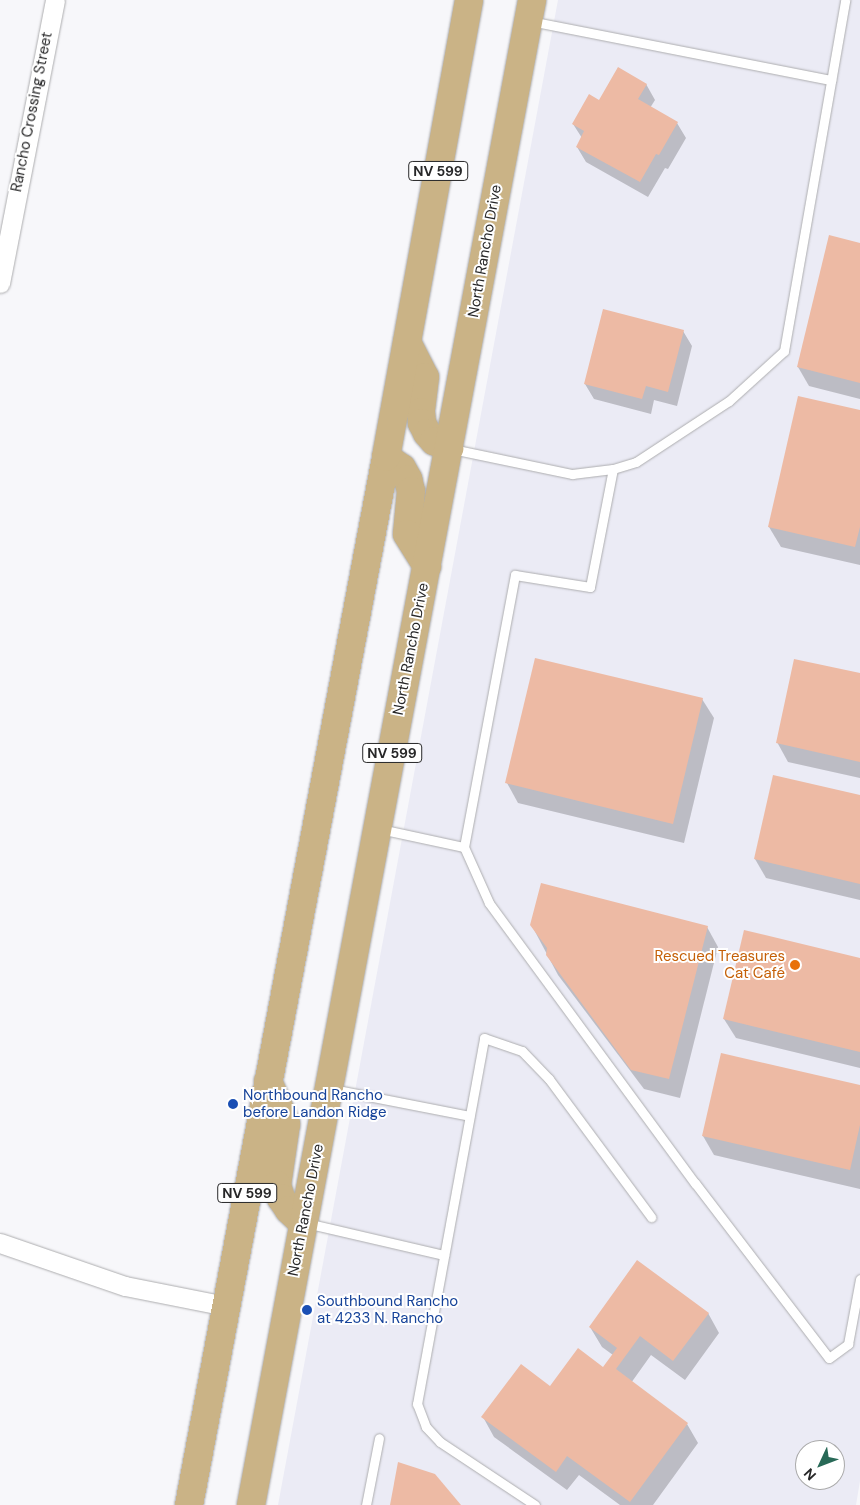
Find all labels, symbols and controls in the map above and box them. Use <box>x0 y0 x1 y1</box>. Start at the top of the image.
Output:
street label: Rancho Crossing Street <box>8 30 56 194</box>
road number: NV 599 <box>408 160 468 182</box>
street label: North Rancho Drive <box>464 183 506 319</box>
street label: North Rancho Drive <box>389 581 433 717</box>
road number: NV 599 <box>362 741 422 764</box>
place label: Rescued Treasures Cat Café <box>654 947 785 982</box>
marker: Rescued Treasures Cat Café <box>789 959 801 971</box>
place label: Northbound Rancho before Landon Ridge <box>243 1086 386 1121</box>
marker: Northbound Rancho before Landon Ridge <box>227 1098 239 1110</box>
street label: North Rancho Drive <box>284 1142 328 1278</box>
road number: NV 599 <box>217 1182 277 1204</box>
place label: Southbound Rancho at 4233 N. Rancho <box>317 1292 458 1327</box>
marker: Southbound Rancho at 4233 N. Rancho <box>301 1304 313 1316</box>
north arrow <box>795 1440 845 1490</box>
text: N <box>800 1465 820 1484</box>

